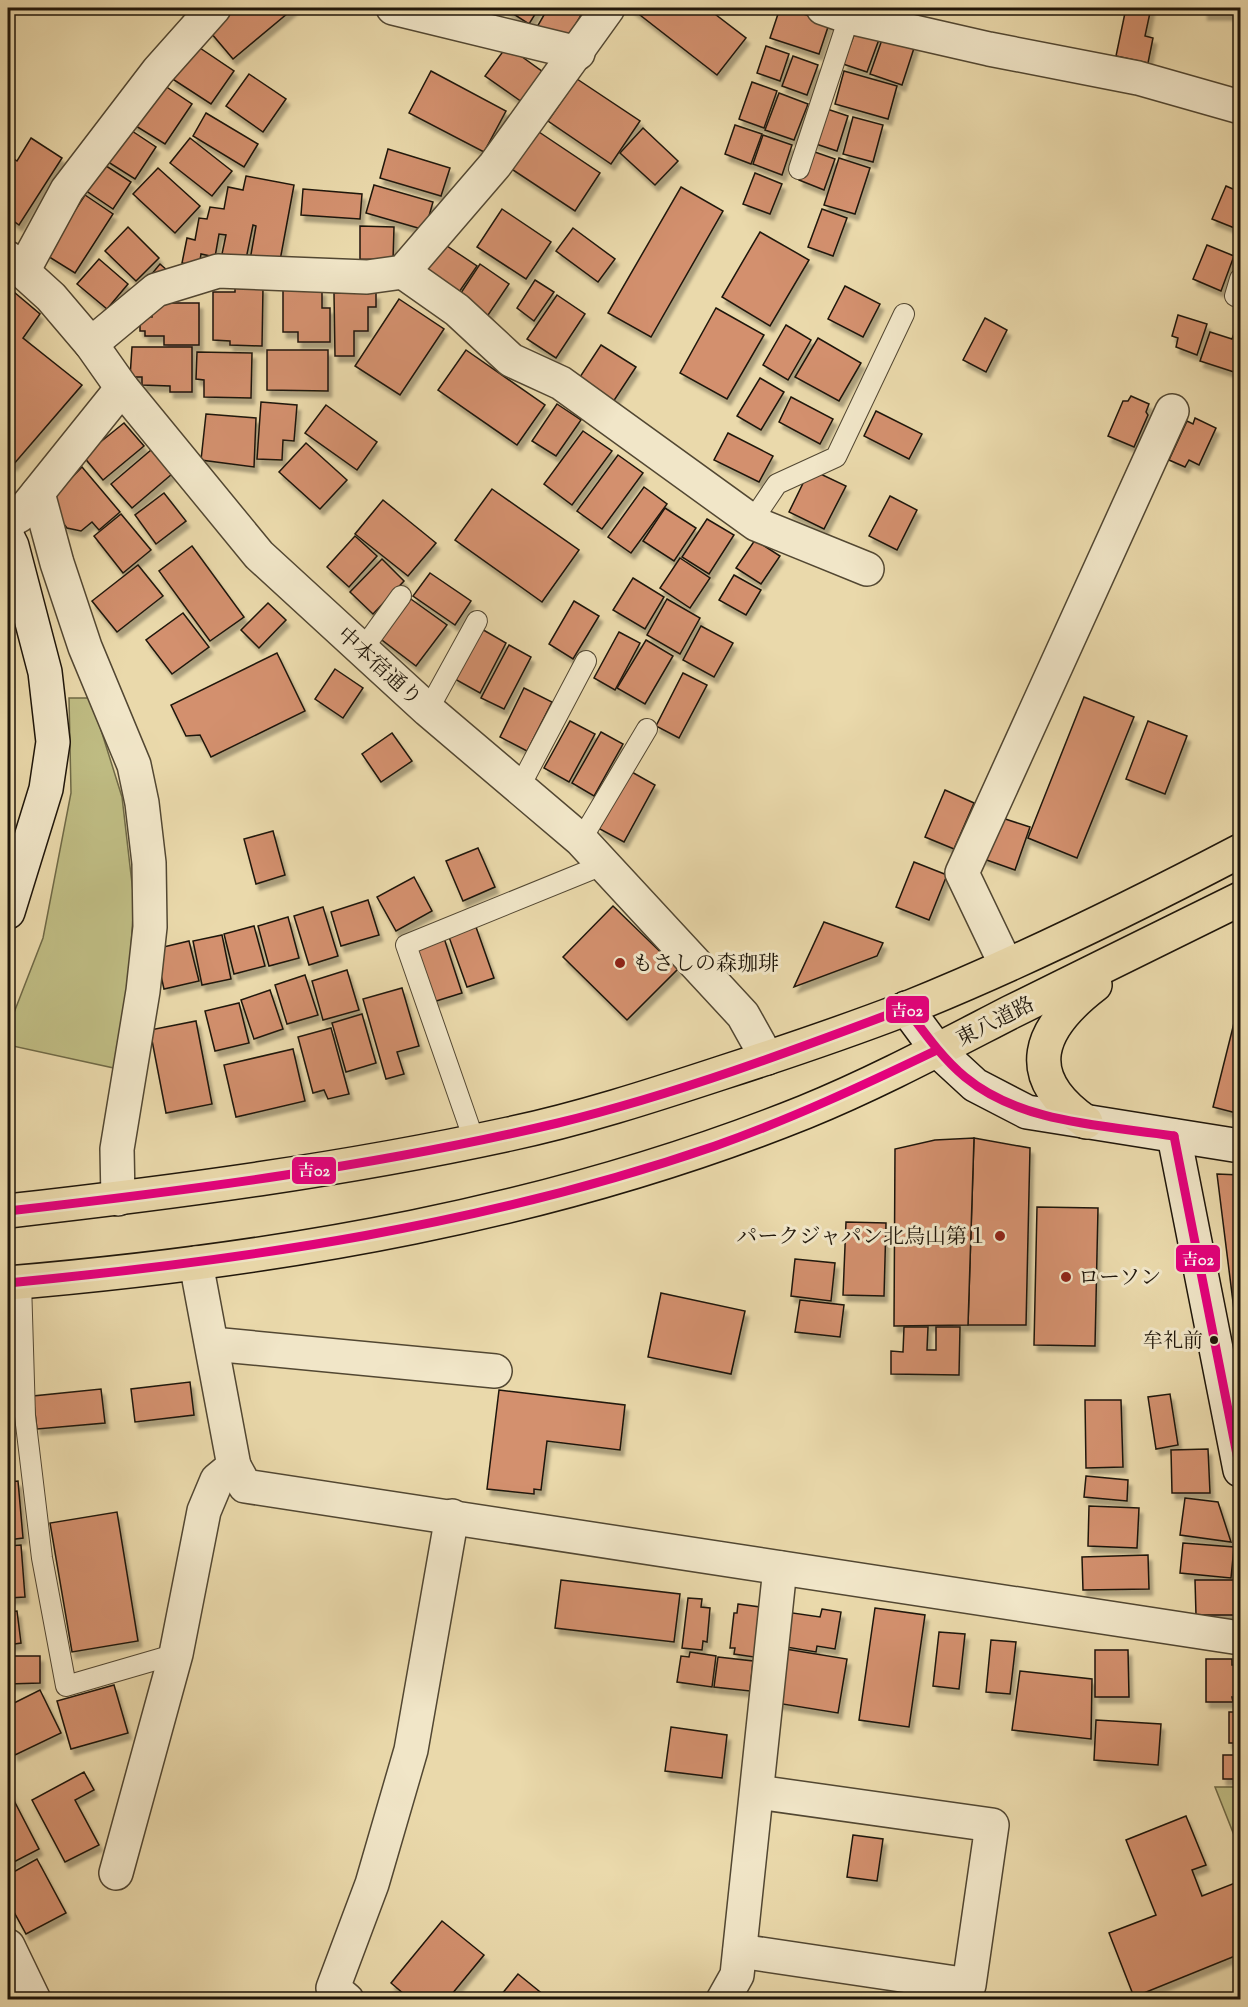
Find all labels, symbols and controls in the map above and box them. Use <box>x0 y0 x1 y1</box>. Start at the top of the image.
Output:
street label: 中本宿通り <box>330 621 428 714</box>
place label: もさしの森珈琲 <box>632 950 779 980</box>
marker: もさしの森珈琲 <box>613 956 627 970</box>
street label: 東八道路 <box>952 990 1040 1055</box>
line badge: 吉02 <box>885 995 930 1024</box>
text: 吉02 <box>891 1001 923 1024</box>
line badge: 吉02 <box>291 1156 337 1185</box>
text: 吉02 <box>298 1161 330 1184</box>
place label: パークジャパン北烏山第１ <box>736 1223 988 1253</box>
marker: パークジャパン北烏山第１ <box>993 1229 1007 1243</box>
line badge: 吉02 <box>1175 1244 1221 1273</box>
text: 吉02 <box>1182 1250 1214 1273</box>
place label: ローソン <box>1078 1264 1161 1294</box>
marker: ローソン <box>1059 1270 1073 1284</box>
place label: 牟礼前 <box>1143 1328 1203 1357</box>
marker: 牟礼前 <box>1208 1334 1220 1346</box>

